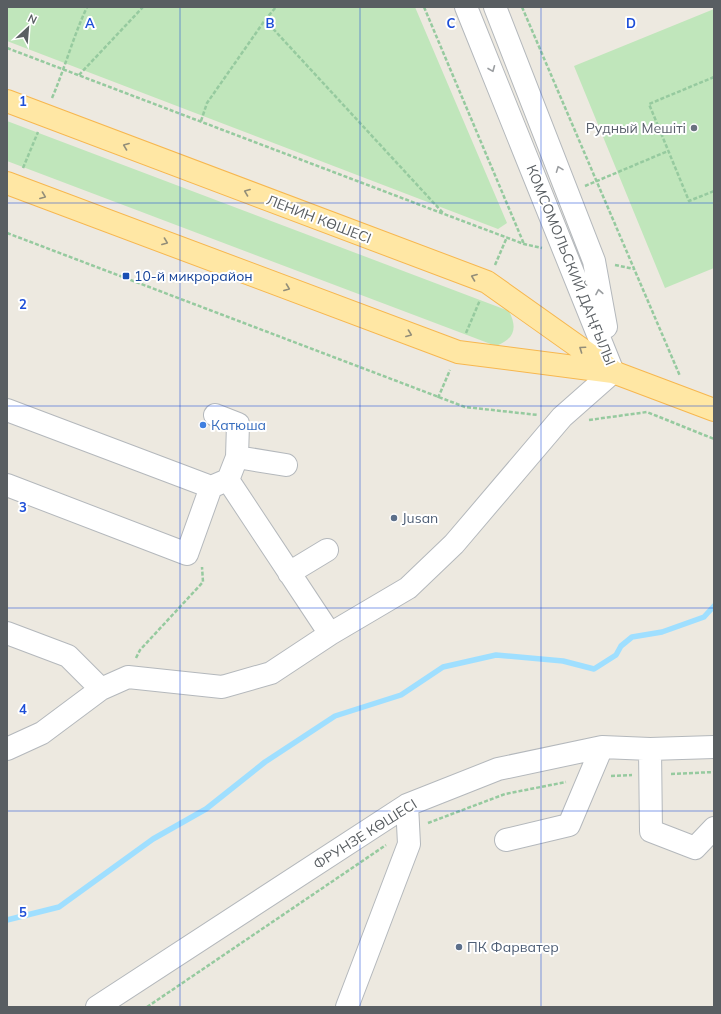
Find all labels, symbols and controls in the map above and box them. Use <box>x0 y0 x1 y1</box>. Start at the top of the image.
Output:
north arrow <box>8 8 48 48</box>
text: N <box>26 11 39 27</box>
text: A <box>85 15 95 31</box>
text: B <box>266 15 275 31</box>
text: C <box>447 15 456 31</box>
text: D <box>626 15 636 31</box>
one-way arrow <box>487 65 495 72</box>
text: 1 <box>19 93 27 109</box>
place label: Рудный Мешіті <box>586 119 686 137</box>
marker: Рудный Мешіті <box>689 123 699 133</box>
one-way arrow <box>122 142 129 150</box>
street label: КОМСОМОЛЬСКИЙ ДАҢҒЫЛЫ <box>522 162 620 368</box>
one-way arrow <box>555 165 563 172</box>
one-way arrow <box>244 188 251 196</box>
street label: ЛЕНИН КӨШЕСІ <box>264 191 374 247</box>
one-way arrow <box>40 192 47 200</box>
one-way arrow <box>162 238 169 246</box>
place label: 10-й микрорайон <box>134 267 253 285</box>
marker: 10-й микрорайон <box>121 271 131 281</box>
one-way arrow <box>470 274 477 282</box>
one-way arrow <box>283 283 290 291</box>
one-way arrow <box>596 289 604 295</box>
text: 2 <box>19 296 27 312</box>
one-way arrow <box>405 329 412 337</box>
one-way arrow <box>579 347 586 354</box>
place label: Катюша <box>211 416 266 434</box>
marker: Катюша <box>198 420 208 430</box>
text: 3 <box>19 499 27 515</box>
place label: Jusan <box>402 509 438 527</box>
marker: Jusan <box>389 513 399 523</box>
text: 4 <box>19 701 27 717</box>
street label: ФРУНЗЕ КӨШЕСІ <box>310 795 420 873</box>
text: 5 <box>19 904 27 920</box>
place label: ПК Фарватер <box>467 938 559 956</box>
marker: ПК Фарватер <box>454 942 464 952</box>

